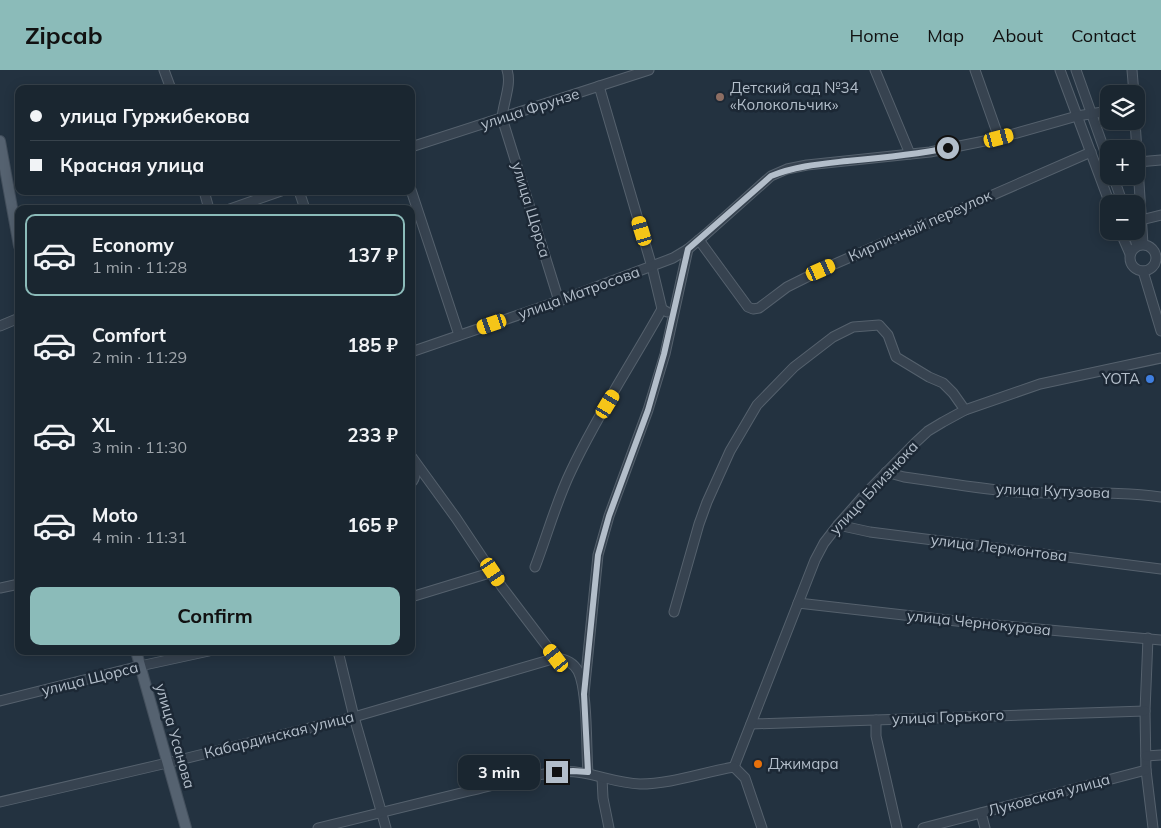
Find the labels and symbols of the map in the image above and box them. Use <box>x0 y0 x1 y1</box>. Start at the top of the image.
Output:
place label: Детский сад №34 «Колокольчик» <box>730 78 859 114</box>
street label: улица Фрунзе <box>478 84 582 133</box>
marker: Детский сад №34 «Колокольчик» <box>714 91 726 103</box>
car <box>982 127 1015 149</box>
route start <box>937 137 959 159</box>
street label: улица Щорса <box>508 160 555 260</box>
street label: Кирпичный переулок <box>845 185 995 266</box>
car <box>630 214 653 248</box>
car <box>804 257 837 283</box>
street label: улица Матросова <box>515 262 642 323</box>
car <box>475 312 508 336</box>
place label: YOTA <box>1101 369 1140 388</box>
marker: YOTA <box>1144 373 1156 385</box>
car <box>593 387 622 421</box>
street label: улица Близнюка <box>825 437 922 538</box>
street label: улица Кутузова <box>996 479 1110 502</box>
street label: улица Лермонтова <box>930 530 1068 565</box>
car <box>478 555 507 589</box>
street label: улица Чернокурова <box>906 605 1052 640</box>
car <box>540 642 571 674</box>
street label: улица Щорса <box>40 657 140 700</box>
street label: улица Усанова <box>151 681 200 791</box>
street label: улица Горького <box>891 705 1005 728</box>
street label: Кабардинская улица <box>202 707 356 762</box>
callout: 3 min <box>457 754 540 790</box>
place label: Джимара <box>768 754 839 773</box>
marker: Джимара <box>752 758 764 770</box>
route end <box>546 761 568 783</box>
street label: Луковская улица <box>986 769 1112 820</box>

